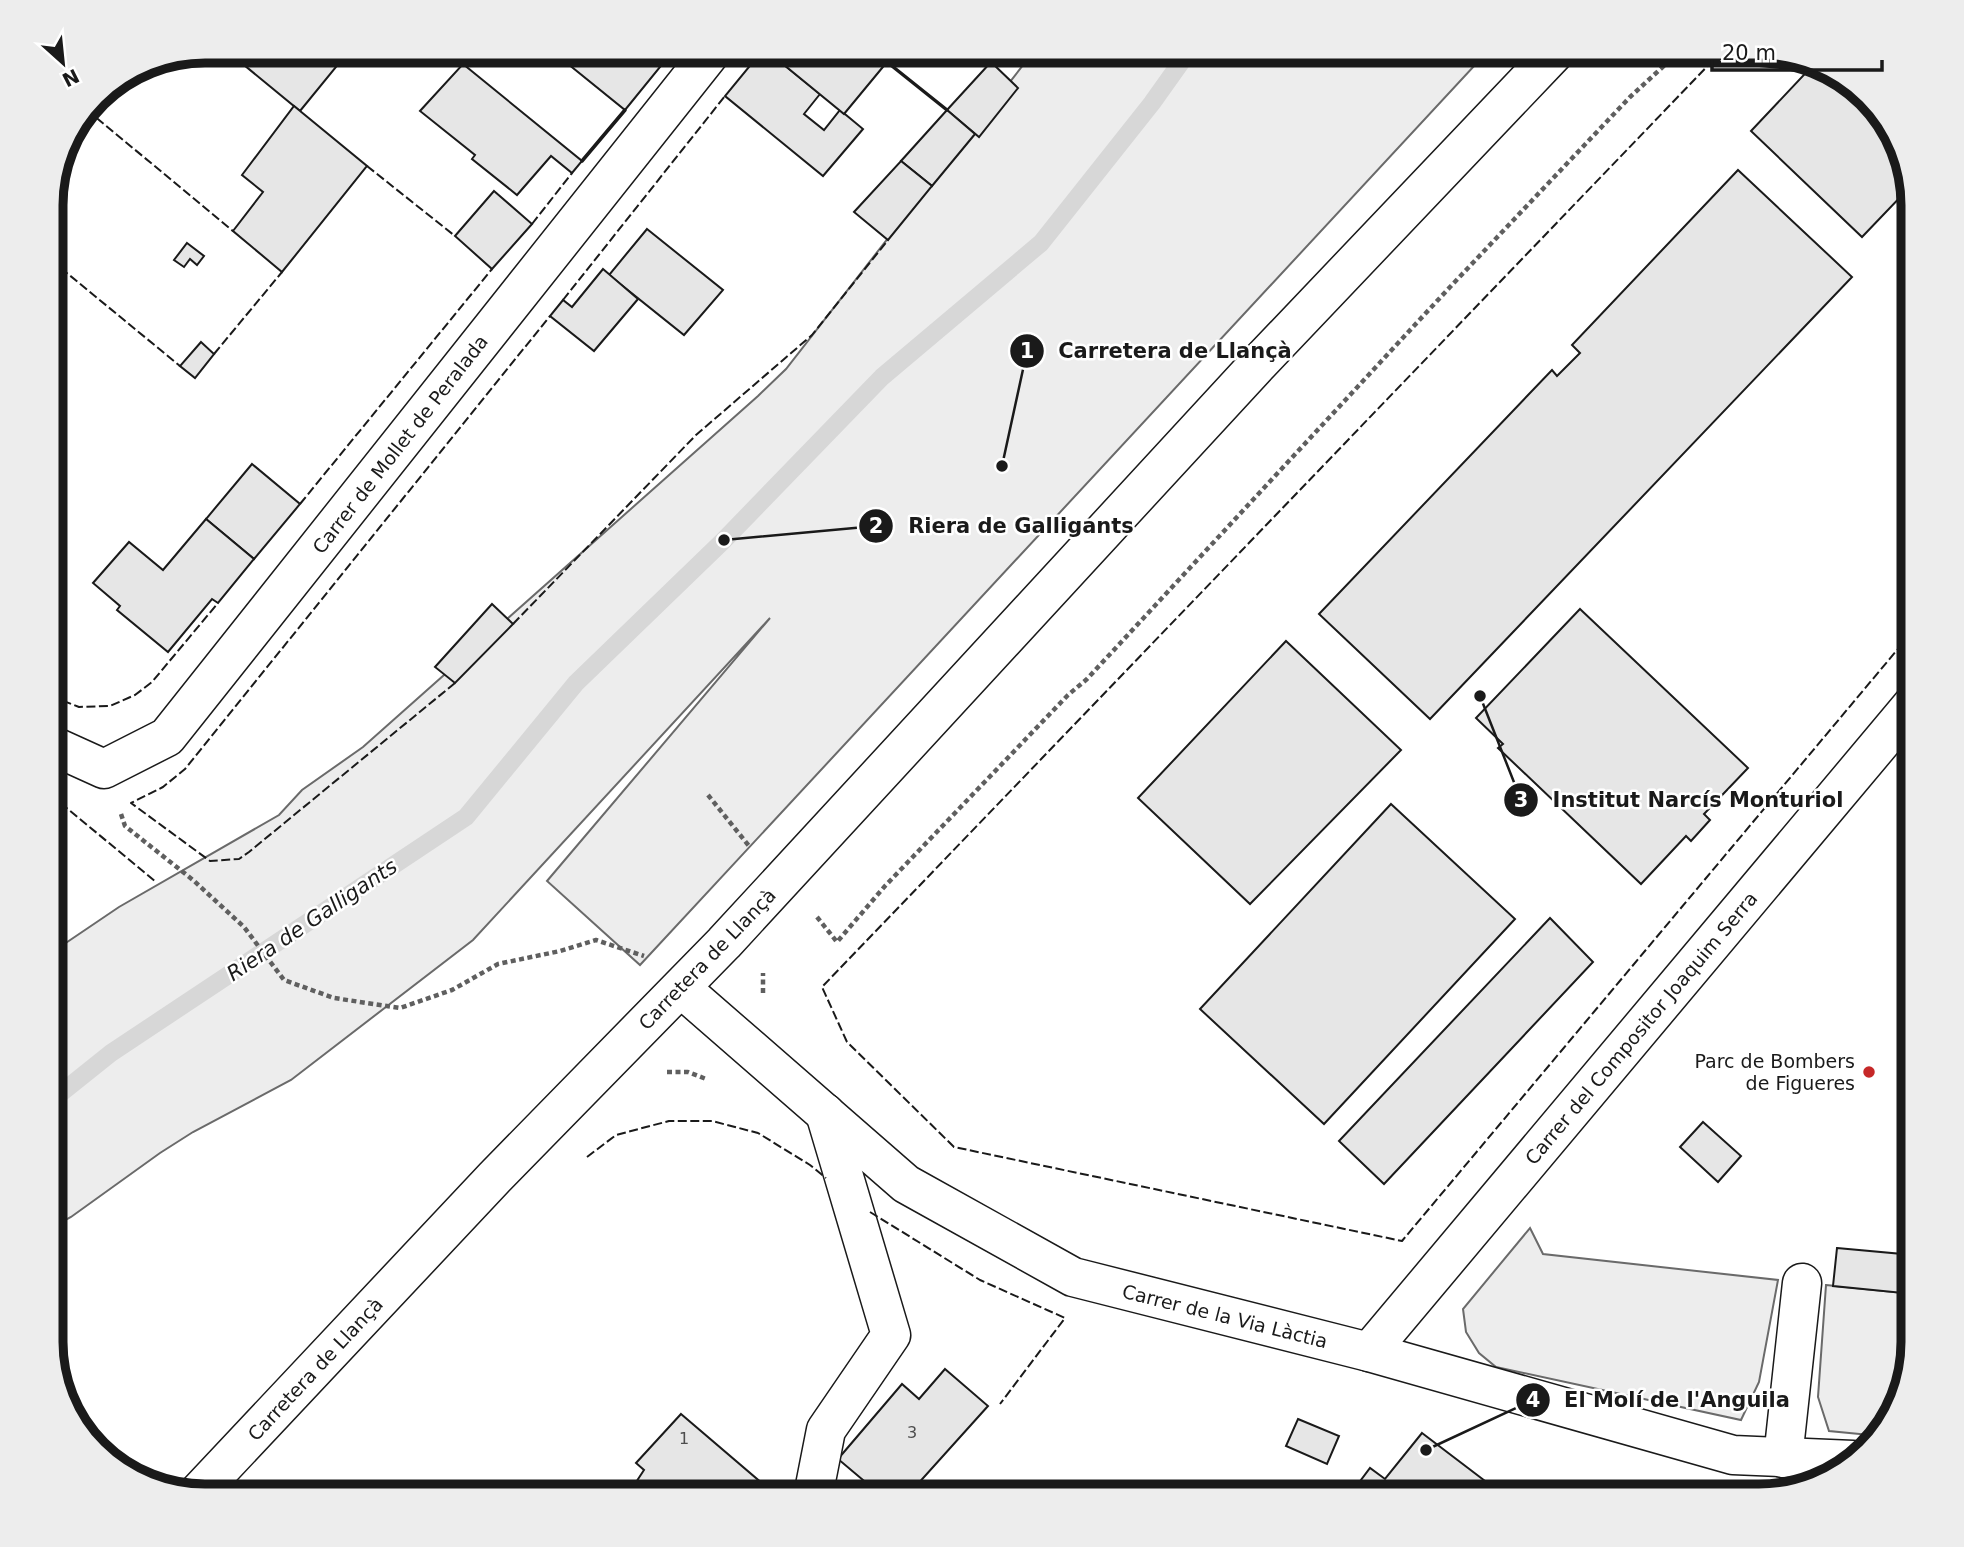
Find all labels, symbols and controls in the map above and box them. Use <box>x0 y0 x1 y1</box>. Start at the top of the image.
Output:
north arrow <box>28 28 98 98</box>
scale bar <box>1712 28 1882 72</box>
text: 20 m <box>1722 41 1776 65</box>
text: N <box>59 65 83 92</box>
street label: Carrer de Mollet de Peralada <box>308 330 492 558</box>
callout: Carretera de Llançà <box>1009 330 1306 372</box>
text: 1 <box>1020 339 1034 363</box>
text: Carretera de Llançà <box>1058 339 1292 363</box>
callout: Riera de Galligants <box>859 505 1147 547</box>
text: 2 <box>869 514 883 538</box>
text: Riera de Galligants <box>908 514 1134 538</box>
callout: Institut Narcís Monturiol <box>1504 779 1858 821</box>
text: 3 <box>1514 788 1528 812</box>
text: Institut Narcís Monturiol <box>1553 788 1843 812</box>
water label: Riera de Galligants <box>222 854 402 986</box>
street label: Carretera de Llançà <box>634 884 780 1034</box>
street label: Carrer del Compositor Joaquim Serra <box>1520 887 1762 1169</box>
place label: Parc de Bombers de Figueres <box>1694 1050 1855 1094</box>
marker: Parc de Bombers de Figueres <box>1861 1064 1877 1080</box>
street label: Carrer de la Via Làctia <box>1120 1280 1330 1352</box>
street label: Carretera de Llançà <box>243 1293 387 1445</box>
callout: El Molí de l'Anguila <box>1516 1379 1804 1421</box>
text: 4 <box>1526 1388 1540 1412</box>
text: El Molí de l'Anguila <box>1564 1388 1790 1412</box>
house number: 3 <box>907 1423 917 1442</box>
house number: 1 <box>679 1429 689 1448</box>

